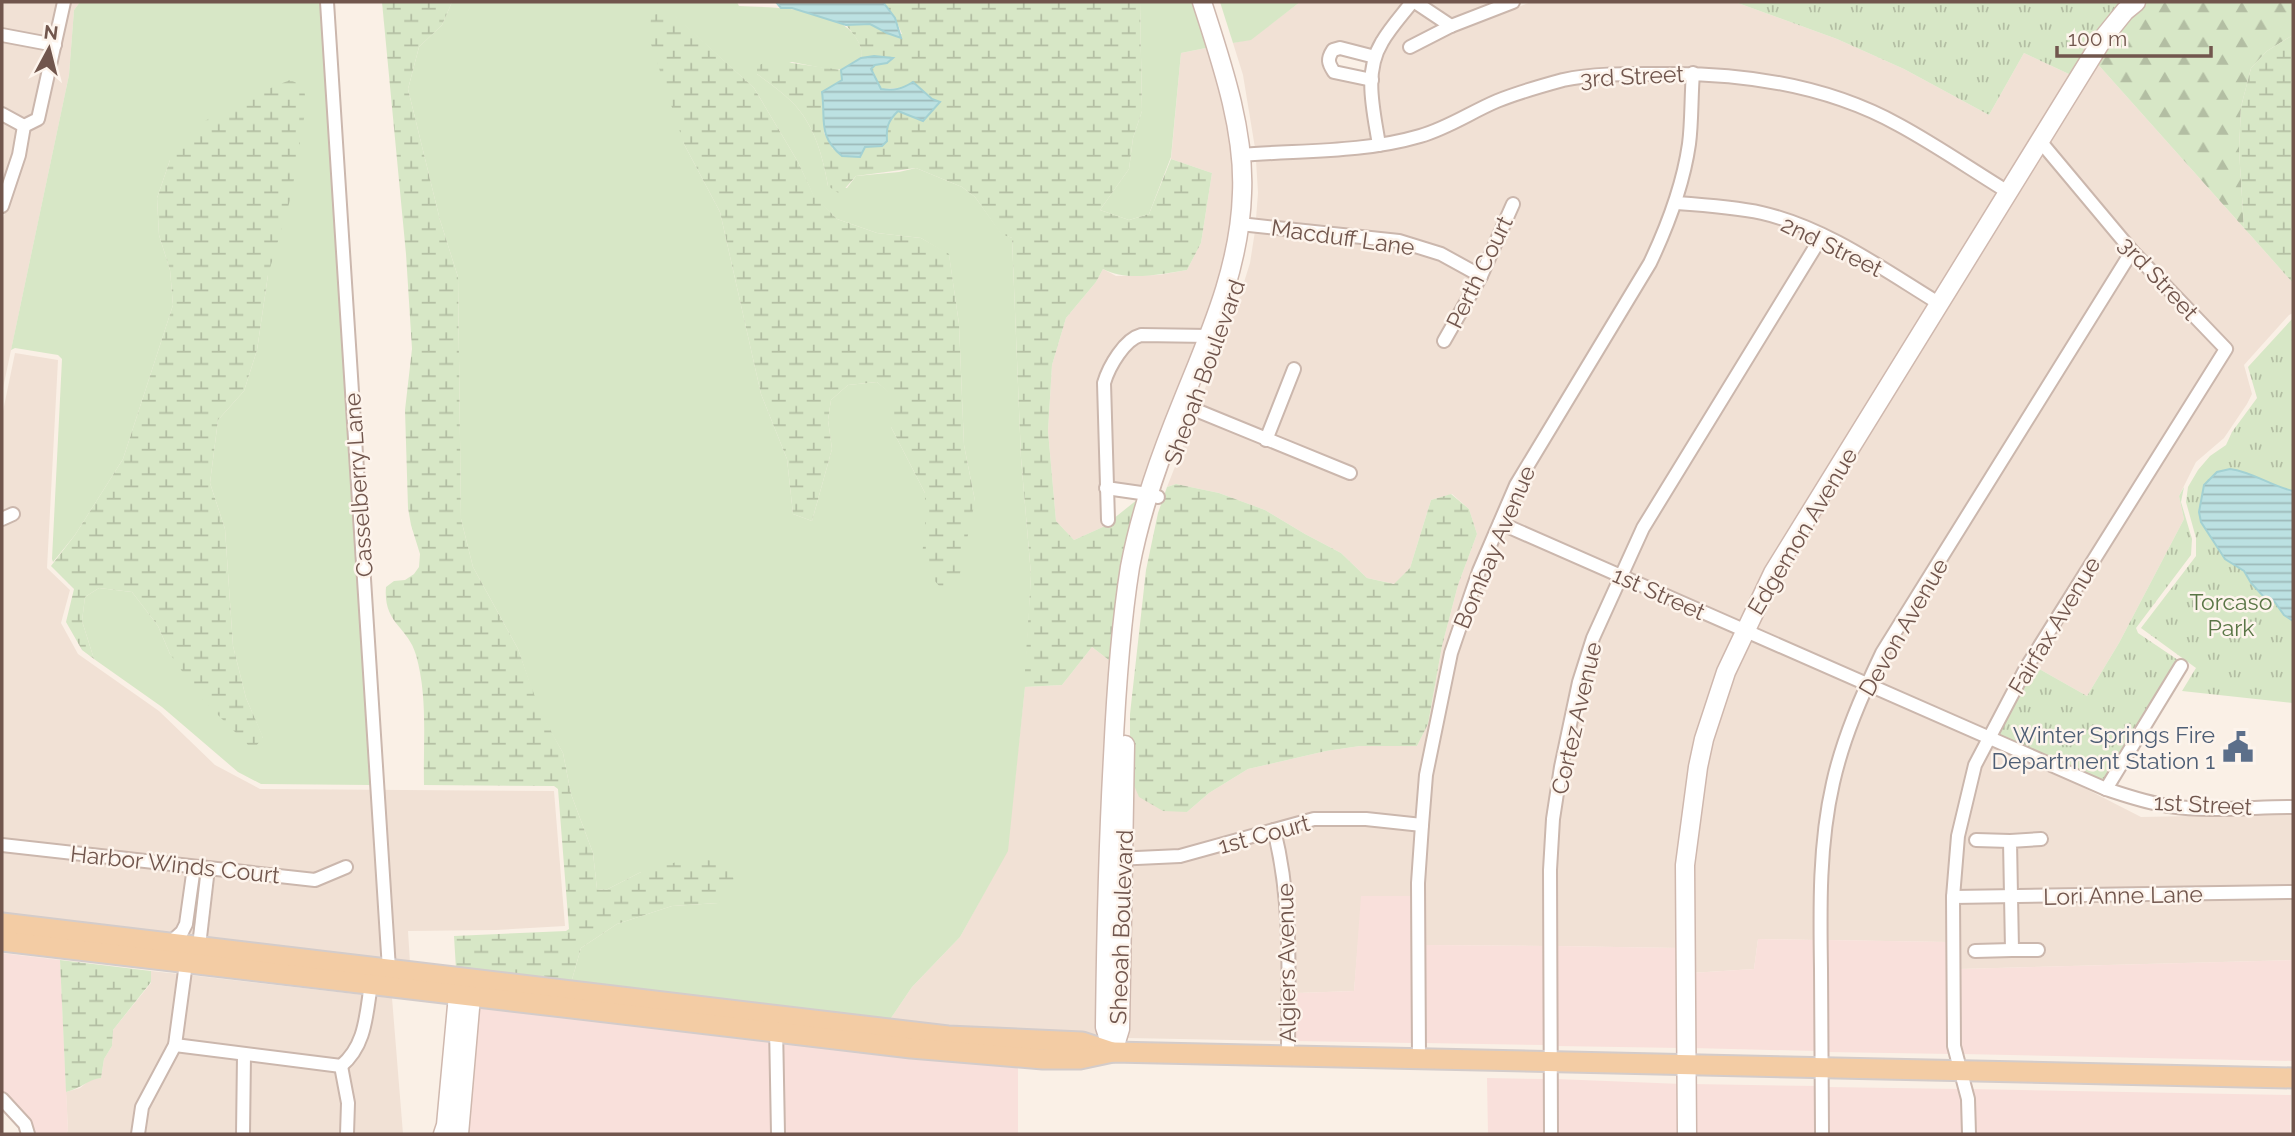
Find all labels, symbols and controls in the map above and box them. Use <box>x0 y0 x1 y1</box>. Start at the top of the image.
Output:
north arrow <box>14 14 84 84</box>
scale bar <box>2057 14 2211 58</box>
text: N <box>43 20 60 44</box>
text: 100 m <box>2068 26 2127 51</box>
street label: 3rd Street <box>1579 60 1685 92</box>
street label: 2nd Street <box>1777 210 1887 282</box>
street label: Perth Court <box>1440 211 1518 333</box>
street label: Macduff Lane <box>1269 214 1417 260</box>
street label: 3rd Street <box>2114 231 2205 325</box>
street label: Sheoah Boulevard <box>1158 276 1250 468</box>
street label: Casselberry Lane <box>338 392 378 578</box>
street label: Edgemon Avenue <box>1742 443 1862 619</box>
street label: Bombay Avenue <box>1448 462 1540 632</box>
street label: Fairfax Avenue <box>2002 552 2106 698</box>
street label: Devon Avenue <box>1853 553 1953 701</box>
street label: 1st Street <box>1609 561 1710 625</box>
park label: Torcaso Park <box>2190 588 2272 641</box>
street label: Cortez Avenue <box>1545 639 1607 797</box>
place label: Winter Springs Fire Department Station 1 <box>1992 721 2215 774</box>
public building icon: Winter Springs Fire Department Station 1 <box>2221 730 2255 764</box>
street label: 1st Street <box>2153 788 2253 820</box>
street label: 1st Court <box>1215 809 1313 859</box>
street label: Sheoah Boulevard <box>1104 829 1138 1025</box>
street label: Harbor Winds Court <box>69 840 281 888</box>
street label: Lori Anne Lane <box>2043 880 2203 910</box>
street label: Algiers Avenue <box>1271 883 1301 1043</box>

